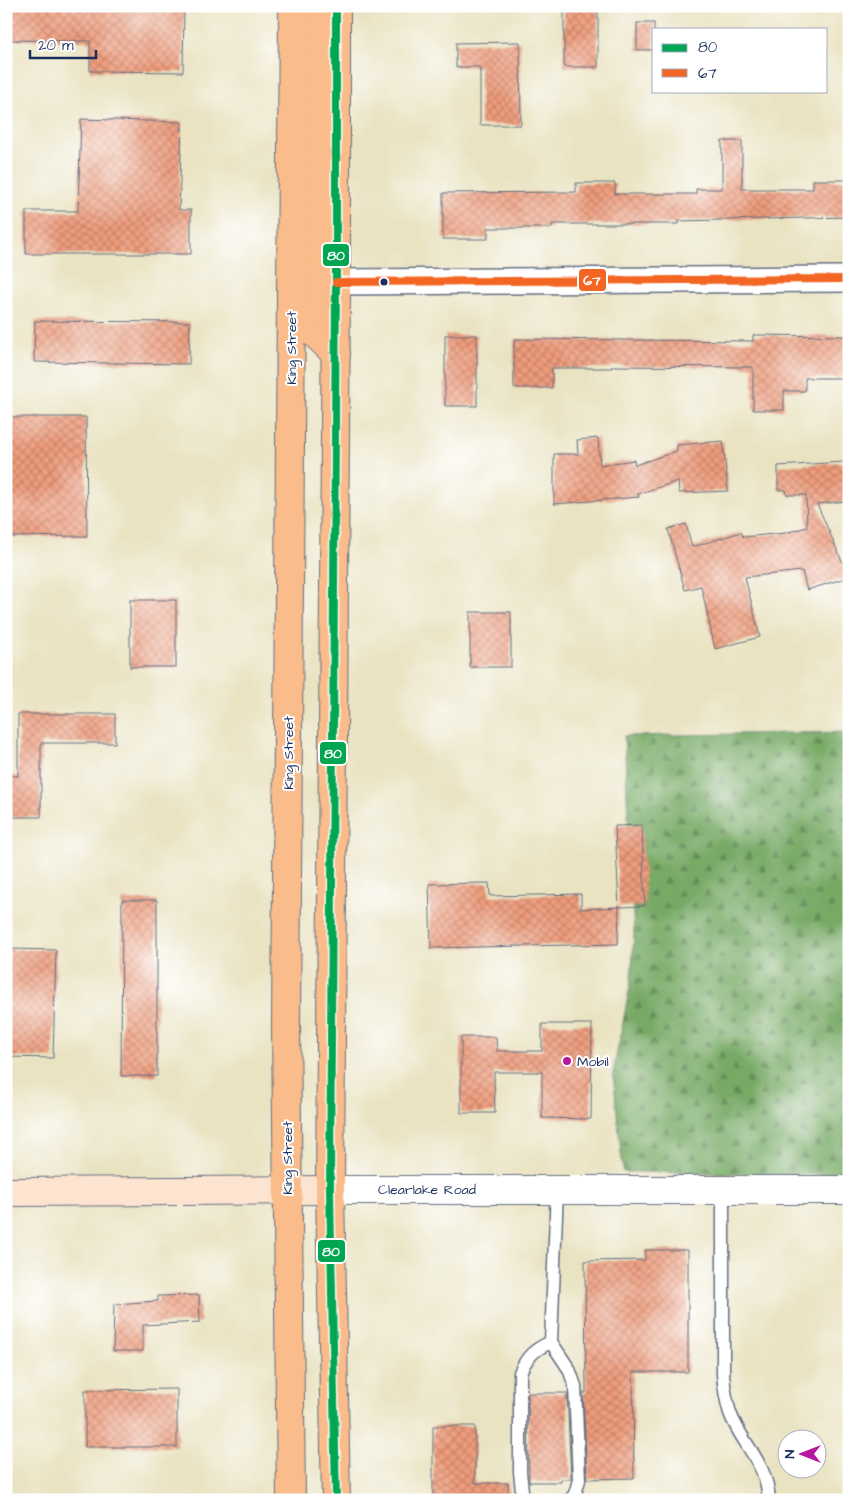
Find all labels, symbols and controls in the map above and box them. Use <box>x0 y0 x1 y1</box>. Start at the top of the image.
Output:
scale bar <box>30 28 96 60</box>
legend <box>652 28 828 92</box>
text: 20 m <box>38 35 74 56</box>
text: 80 <box>698 37 718 58</box>
text: 67 <box>698 63 717 84</box>
line badge: 80 <box>322 243 350 267</box>
text: 80 <box>327 246 345 266</box>
line badge: 67 <box>578 268 607 292</box>
text: 67 <box>583 271 601 291</box>
unlabelled marker <box>379 277 389 287</box>
street label: King Street <box>282 311 302 385</box>
street label: King Street <box>279 716 299 790</box>
line badge: 80 <box>319 741 347 765</box>
text: 80 <box>324 744 342 764</box>
place label: Mobil <box>577 1052 609 1072</box>
marker: Mobil <box>561 1055 573 1067</box>
street label: King Street <box>278 1121 298 1195</box>
street label: Clearlake Road <box>378 1180 476 1200</box>
line badge: 80 <box>317 1239 346 1263</box>
text: 80 <box>322 1242 340 1262</box>
north arrow <box>778 1428 828 1478</box>
text: N <box>780 1449 800 1458</box>

